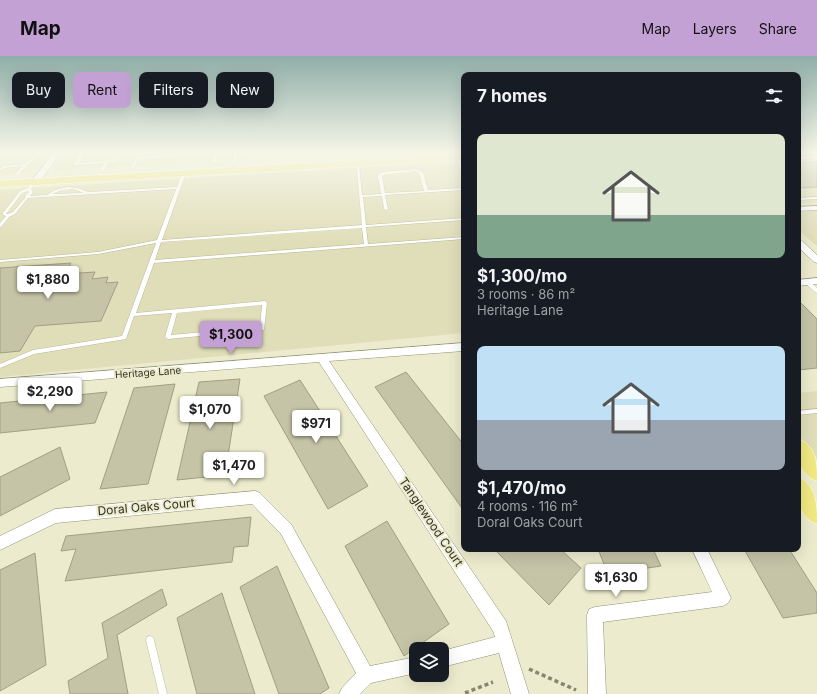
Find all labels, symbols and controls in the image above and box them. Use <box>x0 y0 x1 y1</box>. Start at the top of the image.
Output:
text: Map <box>20 17 61 40</box>
text: Map <box>642 20 671 37</box>
text: Layers <box>693 20 737 37</box>
text: Share <box>759 20 797 37</box>
chip: Buy <box>12 72 65 108</box>
chip: Rent <box>73 72 131 108</box>
chip: Filters <box>139 72 208 108</box>
chip: New <box>216 72 274 108</box>
icon: filters <box>763 85 785 107</box>
text: 7 homes <box>477 86 547 106</box>
icon: home <box>595 160 667 232</box>
pin: $1,880 <box>15 266 81 300</box>
text: $1,300/mo <box>477 266 567 286</box>
text: $1,880 <box>26 271 70 287</box>
text: 3 rooms · 86 m² <box>477 286 575 302</box>
text: Heritage Lane <box>477 302 563 318</box>
pin: $1,300 <box>198 321 264 355</box>
text: $1,300 <box>209 326 253 342</box>
street label: Heritage Lane <box>114 364 182 380</box>
icon: home <box>595 372 667 444</box>
pin: $2,290 <box>17 378 83 412</box>
text: $2,290 <box>27 383 73 399</box>
pin: $1,070 <box>177 396 243 430</box>
text: $1,070 <box>189 401 231 417</box>
pin: $971 <box>292 410 340 444</box>
text: $971 <box>301 415 331 431</box>
pin: $1,470 <box>201 452 267 486</box>
text: $1,470 <box>212 457 256 473</box>
street label: Tanglewood Court <box>396 474 467 569</box>
text: $1,470/mo <box>477 478 566 498</box>
street label: Doral Oaks Court <box>97 495 195 518</box>
text: 4 rooms · 116 m² <box>477 498 578 514</box>
text: Doral Oaks Court <box>477 514 582 530</box>
pin: $1,630 <box>583 564 649 598</box>
text: $1,630 <box>594 569 638 585</box>
map controls <box>409 642 449 682</box>
button: layers <box>409 642 449 682</box>

